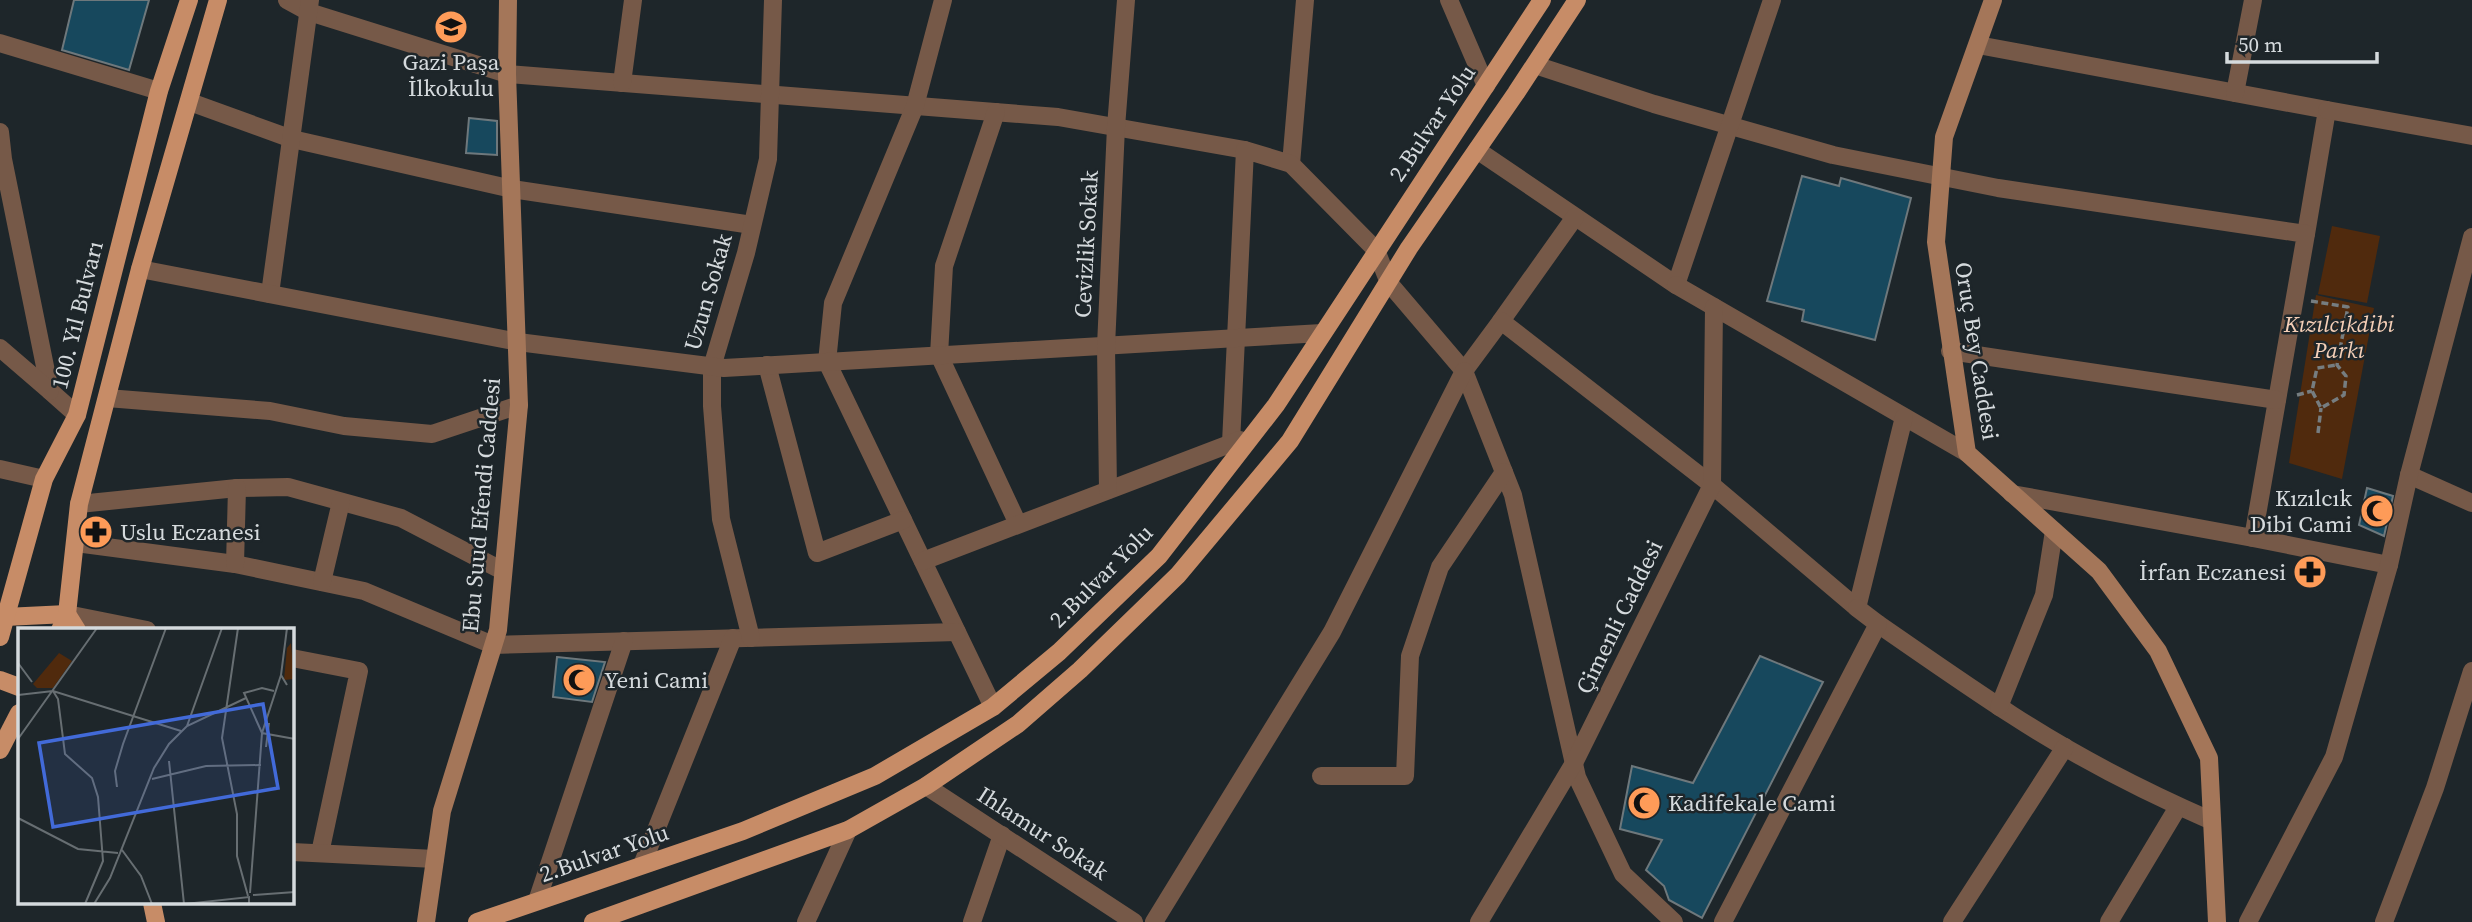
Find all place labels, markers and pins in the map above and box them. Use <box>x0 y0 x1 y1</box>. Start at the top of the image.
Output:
school or university icon: Gazi Paşa İlkokulu <box>432 8 470 46</box>
place label: Gazi Paşa İlkokulu <box>402 46 500 104</box>
place label: Kızılcık Dibi Cami <box>2250 482 2352 540</box>
mosque icon: Kızılcık Dibi Cami <box>2358 492 2396 530</box>
pharmacy icon: Uslu Eczanesi <box>77 513 115 551</box>
place label: Uslu Eczanesi <box>120 516 261 548</box>
pharmacy icon: İrfan Eczanesi <box>2291 553 2329 591</box>
place label: İrfan Eczanesi <box>2139 556 2286 588</box>
mosque icon: Yeni Cami <box>560 661 598 699</box>
place label: Yeni Cami <box>604 664 708 696</box>
mosque icon: Kadifekale Cami <box>1625 784 1663 822</box>
place label: Kadifekale Cami <box>1668 787 1836 819</box>

